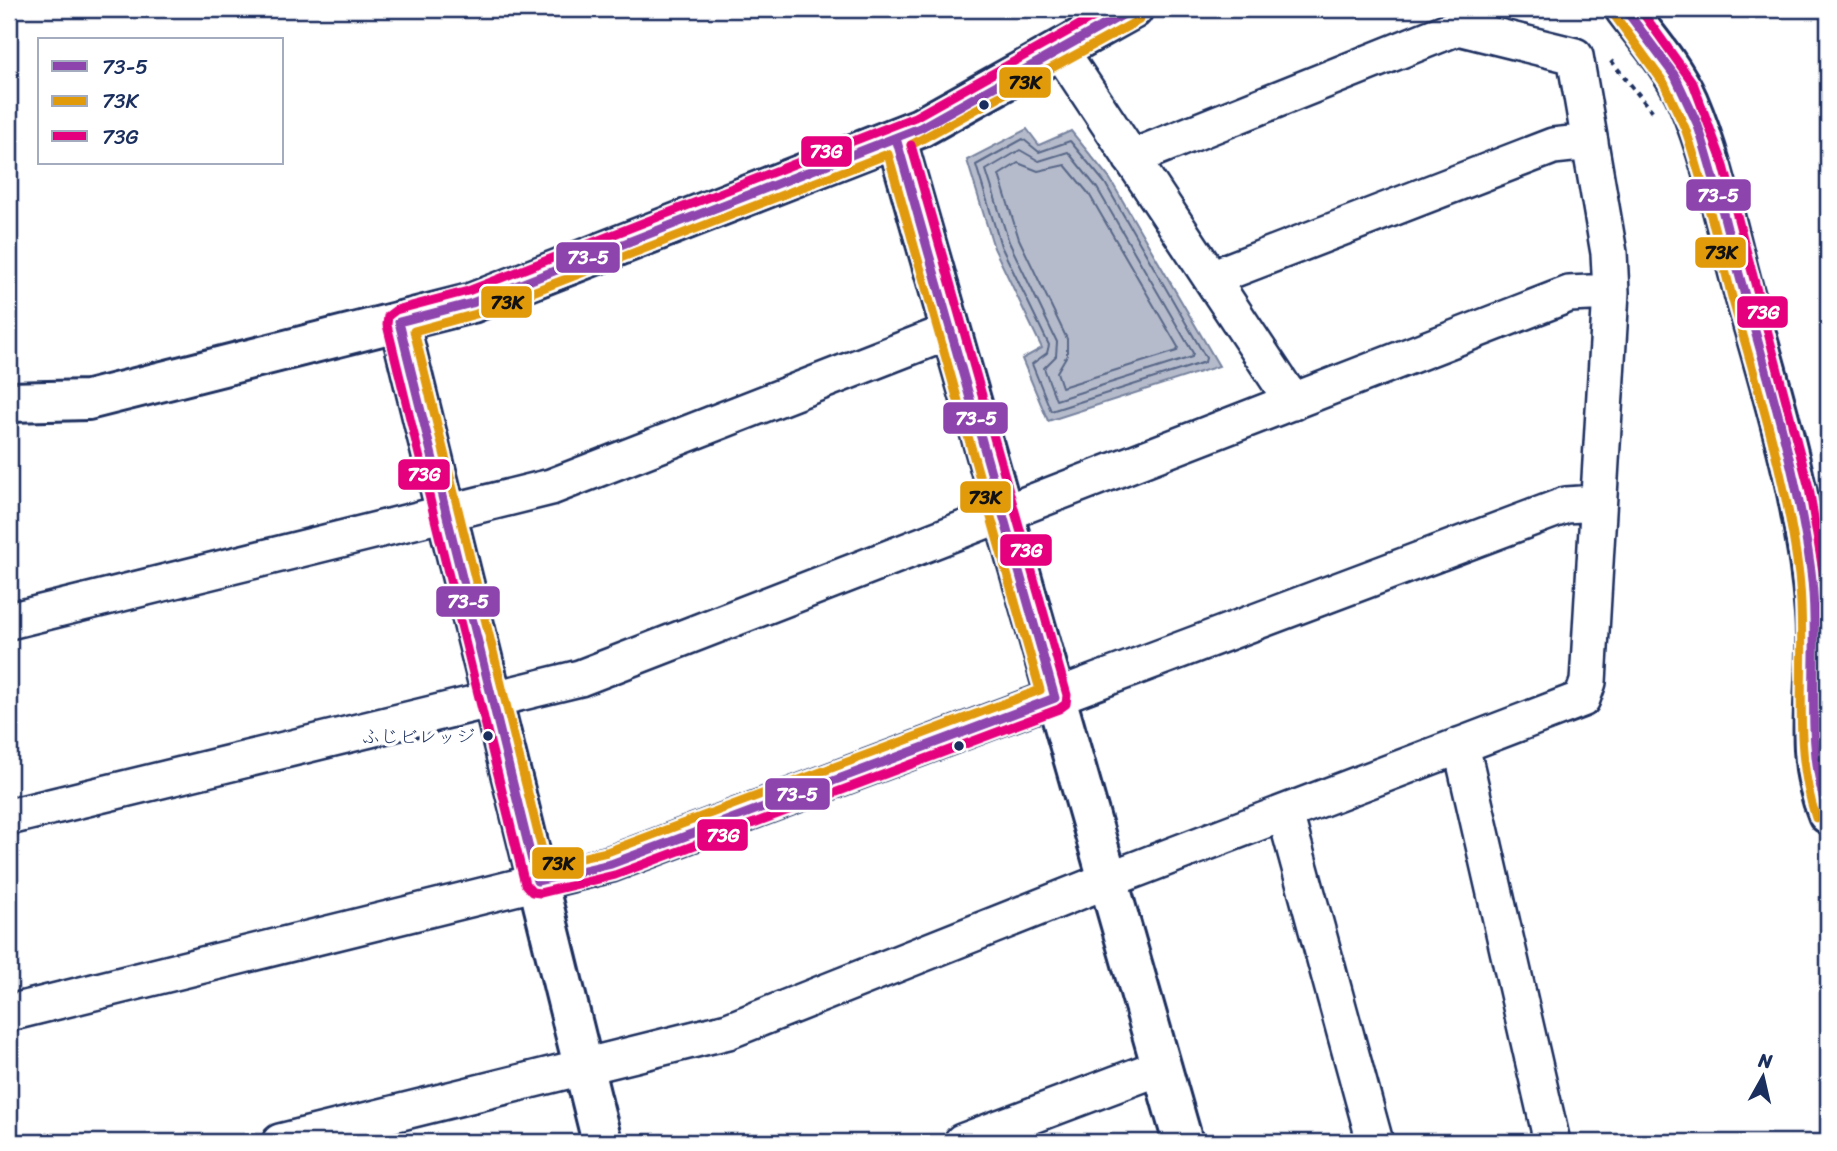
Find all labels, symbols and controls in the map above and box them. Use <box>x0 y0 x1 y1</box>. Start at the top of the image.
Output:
legend <box>38 38 284 164</box>
text: 73-5 <box>102 48 148 86</box>
line badge: 73K <box>998 66 1052 99</box>
text: 73K <box>1009 66 1043 99</box>
text: 73K <box>102 82 140 120</box>
unlabelled marker <box>977 98 991 112</box>
text: 73G <box>102 118 139 156</box>
line badge: 73G <box>800 135 853 168</box>
text: 73G <box>809 135 844 168</box>
line badge: 73-5 <box>1685 178 1752 212</box>
text: 73-5 <box>1697 179 1739 212</box>
line badge: 73K <box>1694 236 1747 269</box>
text: 73K <box>1705 236 1739 269</box>
line badge: 73-5 <box>555 241 621 274</box>
text: 73-5 <box>567 241 609 274</box>
line badge: 73K <box>480 285 533 319</box>
text: 73K <box>491 286 525 319</box>
line badge: 73G <box>1736 295 1789 329</box>
text: 73G <box>1746 296 1781 329</box>
line badge: 73-5 <box>942 401 1009 435</box>
text: 73-5 <box>955 402 997 435</box>
line badge: 73G <box>397 458 451 491</box>
text: 73G <box>407 458 442 491</box>
line badge: 73K <box>959 480 1012 514</box>
text: 73K <box>969 481 1003 514</box>
line badge: 73G <box>999 533 1053 567</box>
text: 73G <box>1009 534 1044 567</box>
line badge: 73-5 <box>435 585 501 618</box>
text: 73-5 <box>447 585 489 618</box>
place label: ふじビレッジ <box>361 720 475 753</box>
marker: ふじビレッジ <box>481 729 495 743</box>
unlabelled marker <box>952 739 966 753</box>
line badge: 73-5 <box>764 777 831 811</box>
text: 73-5 <box>776 778 818 811</box>
line badge: 73G <box>696 818 749 852</box>
text: 73G <box>706 819 741 852</box>
line badge: 73K <box>531 846 585 880</box>
text: 73K <box>542 847 576 880</box>
north arrow <box>1728 1042 1798 1112</box>
text: N <box>1755 1043 1775 1078</box>

